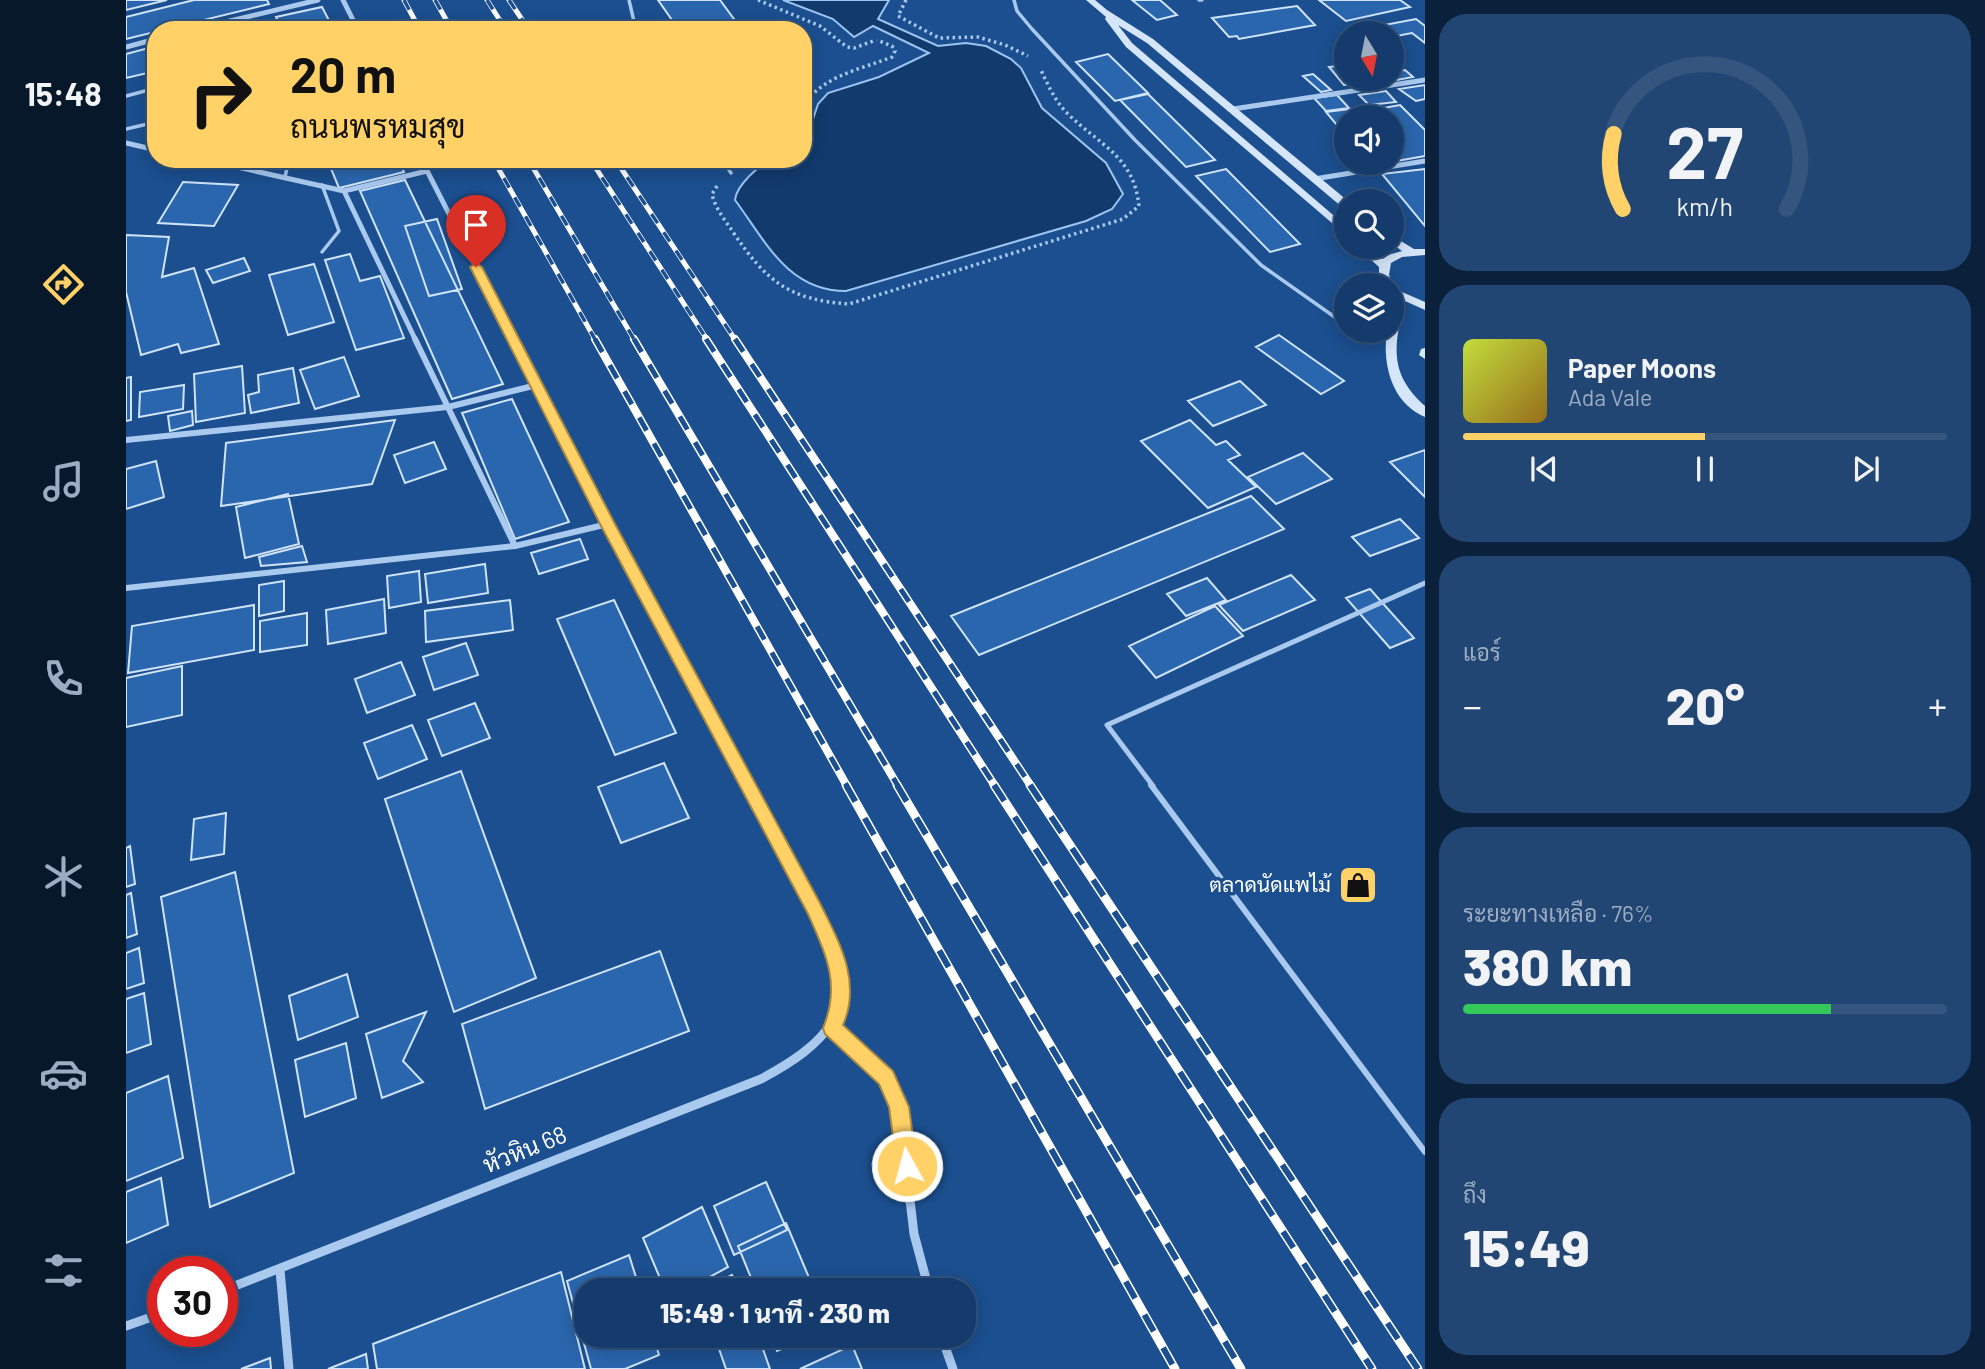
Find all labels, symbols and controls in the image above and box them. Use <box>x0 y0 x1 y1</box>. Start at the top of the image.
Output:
north arrow <box>1334 21 1404 91</box>
map controls <box>1334 21 1404 343</box>
text: 20 m <box>290 44 396 103</box>
icon: right <box>175 49 266 140</box>
text: 15:48 <box>25 74 101 112</box>
button: sound <box>1334 105 1404 175</box>
text: ถนนพรหมสุข <box>290 106 465 144</box>
text: 27 <box>1667 106 1743 194</box>
button: search <box>1334 189 1404 259</box>
text: km/h <box>1677 190 1733 220</box>
pin <box>446 195 506 267</box>
icon: arrive <box>457 206 495 244</box>
icon: directions <box>39 260 88 309</box>
button: layers <box>1334 273 1404 343</box>
text: Paper Moons <box>1568 352 1716 383</box>
text: Ada Vale <box>1568 383 1652 411</box>
icon: previous <box>1525 450 1563 488</box>
icon: pause <box>1686 450 1724 488</box>
icon: next <box>1847 450 1885 488</box>
icon: music <box>39 457 88 506</box>
text: แอร์ <box>1463 638 1501 666</box>
icon: phone <box>39 654 88 703</box>
text: 20° <box>1666 673 1744 735</box>
text: − <box>1463 682 1482 728</box>
text: + <box>1928 682 1947 728</box>
icon: climate <box>39 852 88 901</box>
shop icon: ตลาดนัดแพไม้ <box>1337 864 1379 906</box>
place label: ตลาดนัดแพไม้ <box>1209 871 1332 896</box>
text: ระยะทางเหลือ · 76% <box>1463 899 1653 927</box>
text: 380 km <box>1463 934 1632 996</box>
icon: car <box>39 1049 88 1098</box>
street label: หัวหิน 68 <box>478 1119 571 1178</box>
position arrow <box>870 1129 944 1203</box>
text: ถึง <box>1463 1180 1487 1208</box>
text: 15:49 <box>1463 1215 1590 1277</box>
icon: filters <box>39 1246 88 1295</box>
speed limit sign: 30 <box>147 1256 238 1347</box>
text: 15:49 · 1 นาที · 230 m <box>660 1297 890 1328</box>

